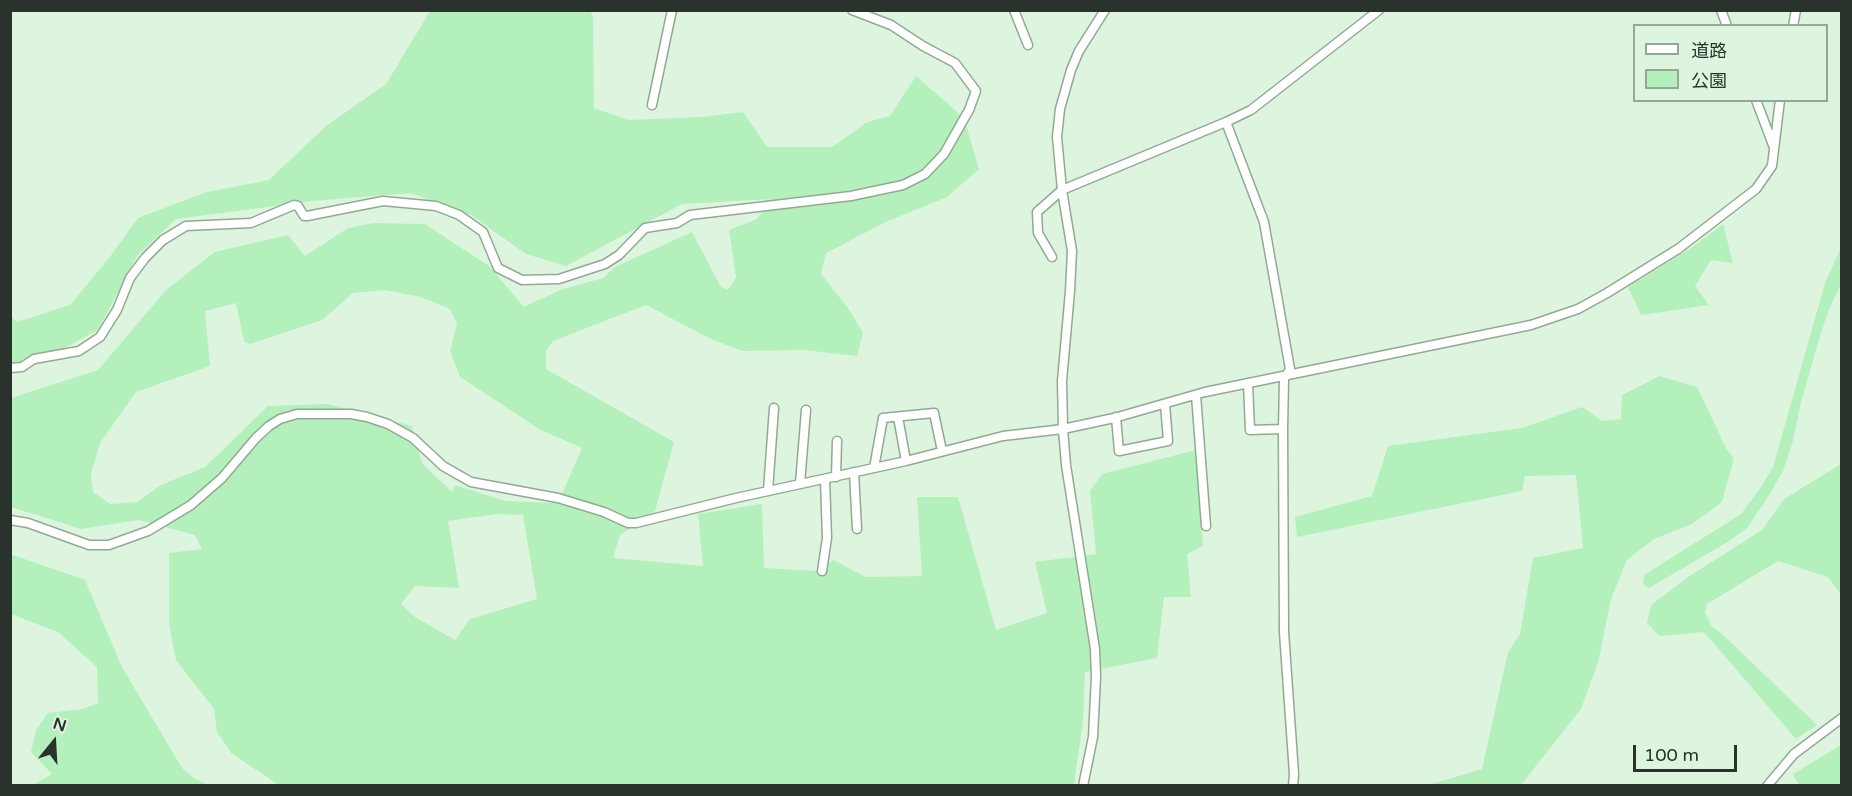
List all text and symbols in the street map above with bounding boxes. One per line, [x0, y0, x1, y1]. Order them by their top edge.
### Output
legend [1633, 24, 1828, 102]
text: 道路 [1691, 40, 1727, 62]
text: 公園 [1691, 70, 1727, 92]
north arrow [24, 712, 84, 772]
text: N [50, 713, 69, 736]
scale bar [1636, 733, 1740, 771]
text: 100 m [1644, 744, 1699, 766]

